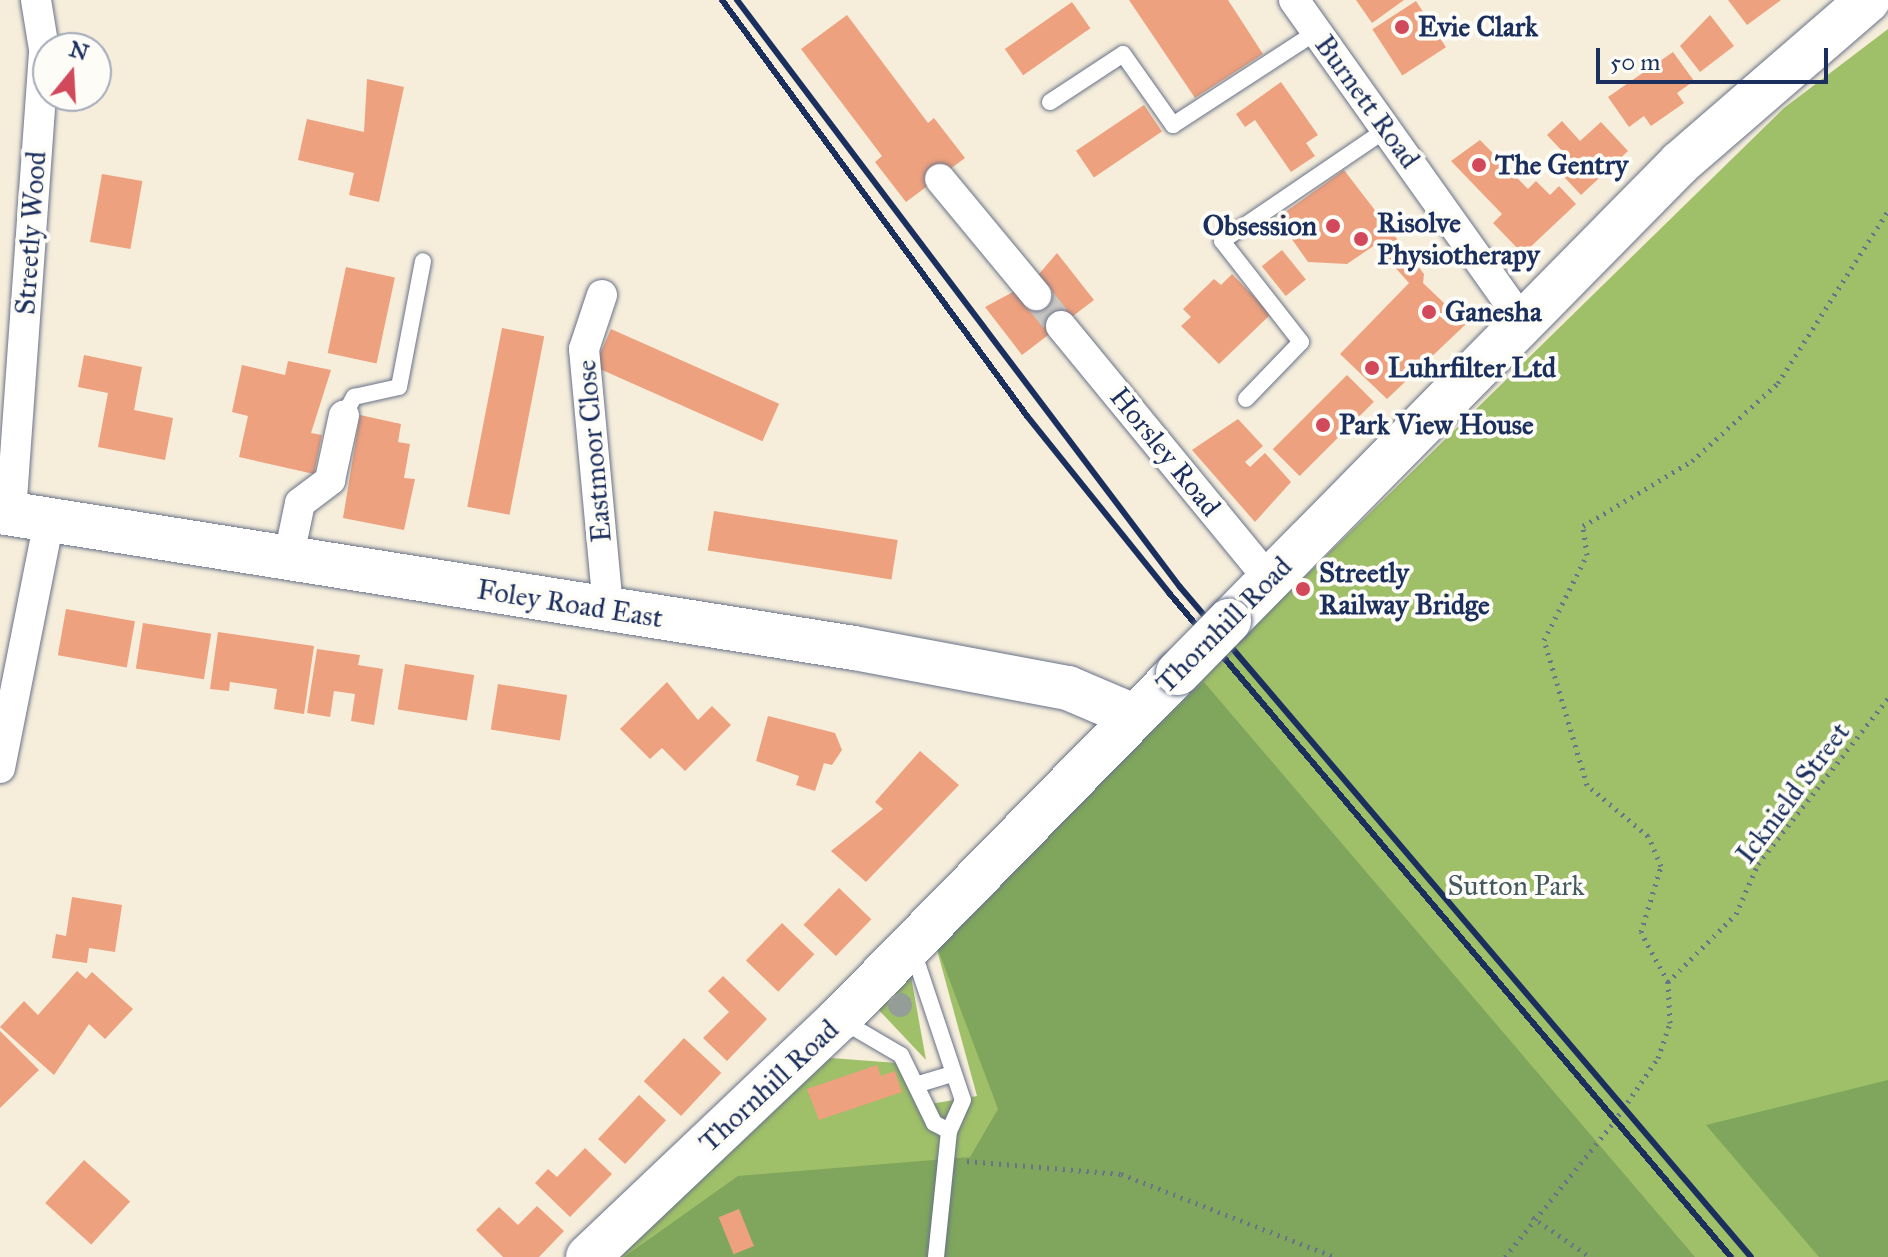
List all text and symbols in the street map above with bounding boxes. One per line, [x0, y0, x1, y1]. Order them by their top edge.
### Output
place label: Evie Clark [1418, 10, 1538, 44]
marker: Evie Clark [1393, 18, 1411, 36]
street label: Burnett Road [1307, 29, 1427, 175]
north arrow [32, 32, 112, 112]
scale bar [1600, 32, 1832, 82]
text: N [66, 35, 92, 66]
text: 50 m [1610, 47, 1660, 77]
place label: The Gentry [1495, 148, 1628, 182]
street label: Streetly Wood [9, 150, 53, 316]
marker: The Gentry [1470, 156, 1488, 174]
place label: Risolve Physiotherapy [1377, 206, 1540, 272]
place label: Obsession [1203, 209, 1317, 243]
marker: Obsession [1324, 217, 1342, 235]
marker: Risolve Physiotherapy [1352, 230, 1370, 248]
place label: Ganesha [1445, 295, 1542, 329]
marker: Ganesha [1420, 303, 1438, 321]
place label: Luhrfilter Ltd [1388, 351, 1556, 385]
street label: Eastmoor Close [569, 358, 619, 544]
marker: Luhrfilter Ltd [1363, 359, 1381, 377]
street label: Horsley Road [1103, 381, 1227, 523]
place label: Park View House [1339, 408, 1534, 442]
marker: Park View House [1314, 416, 1332, 434]
street label: Thornhill Road [1149, 550, 1299, 700]
place label: Streetly Railway Bridge [1319, 556, 1490, 622]
street label: Foley Road East [475, 573, 665, 635]
marker: Streetly Railway Bridge [1294, 580, 1312, 598]
street label: Icknield Street [1729, 716, 1857, 870]
park label: Sutton Park [1448, 869, 1584, 903]
street label: Thornhill Road [692, 1013, 846, 1159]

